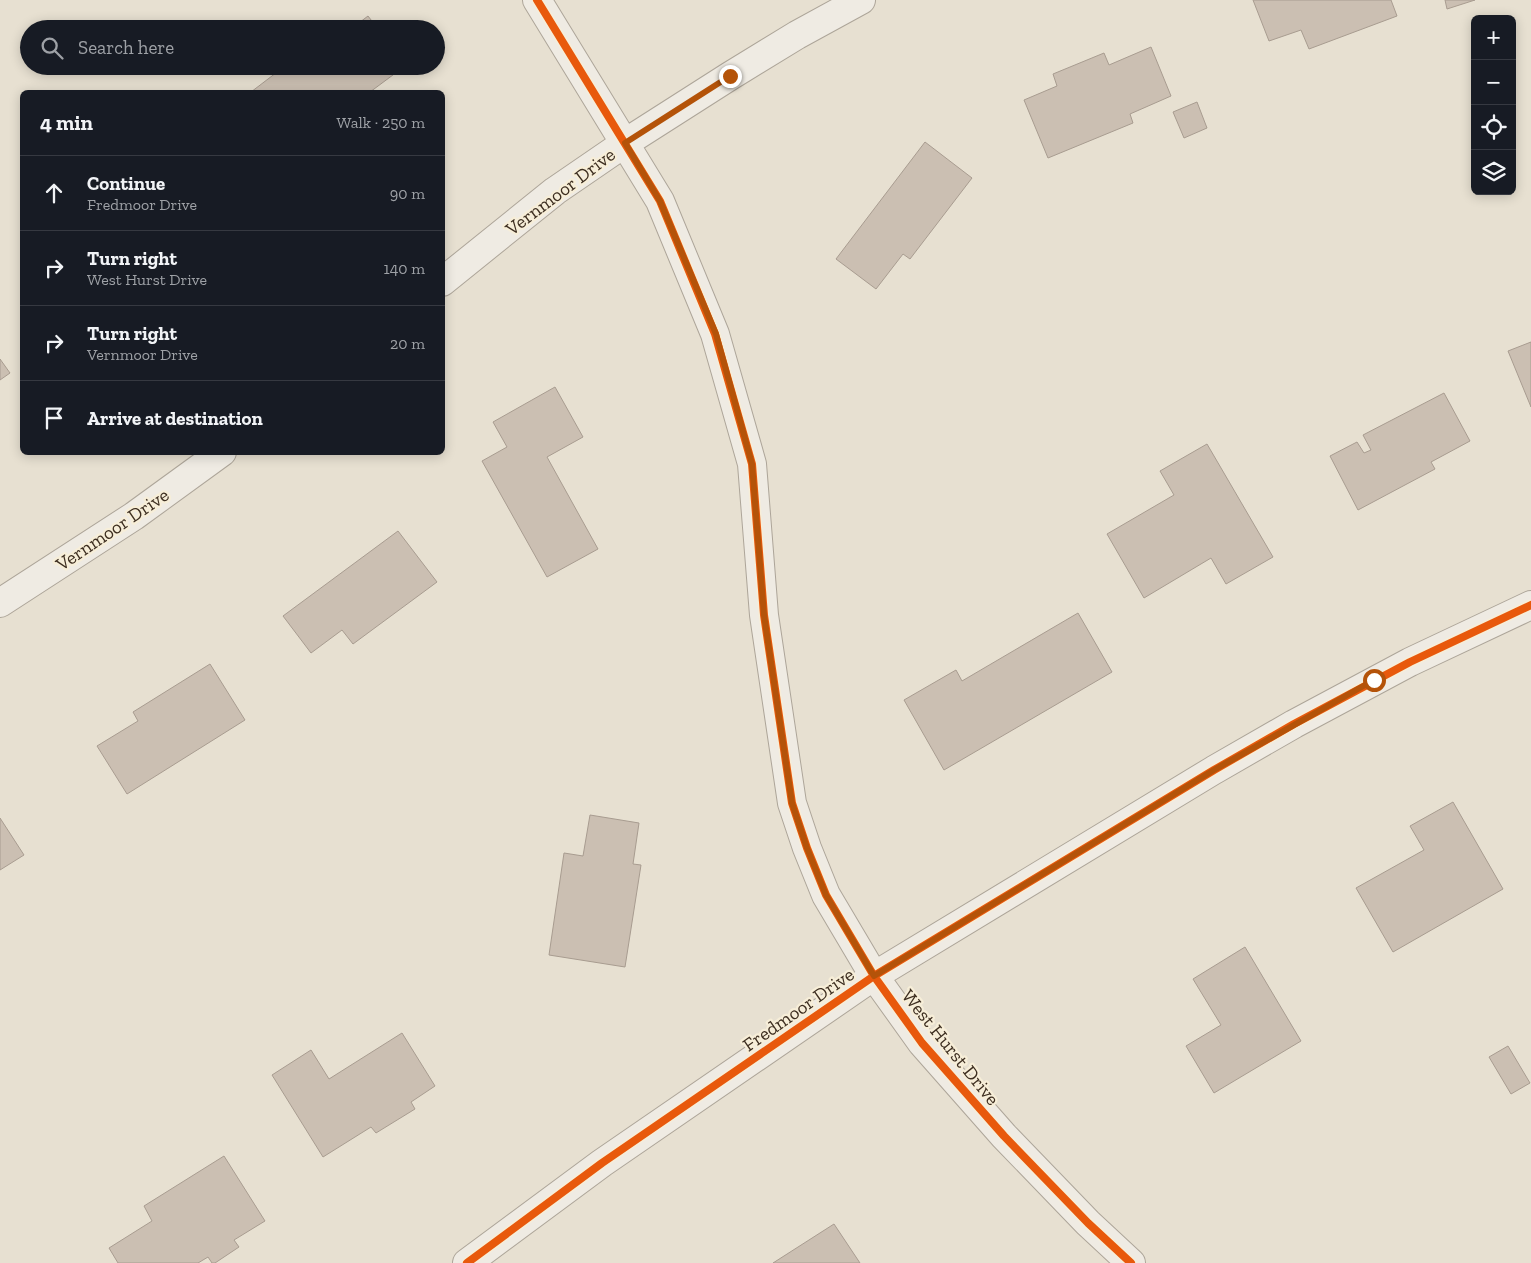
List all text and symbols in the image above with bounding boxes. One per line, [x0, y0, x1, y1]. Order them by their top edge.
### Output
map controls [1471, 15, 1516, 195]
button: + [1471, 15, 1516, 60]
search box [20, 20, 445, 75]
icon: search [38, 34, 66, 62]
text: Search here [78, 36, 174, 59]
button: − [1471, 60, 1516, 105]
route end [719, 65, 742, 88]
button: locate [1471, 105, 1516, 150]
text: 4 min [40, 110, 93, 135]
text: Walk · 250 m [337, 113, 425, 132]
street label: Vernmoor Drive [500, 143, 620, 241]
button: layers [1471, 150, 1516, 195]
text: Continue [87, 172, 165, 195]
icon: ahead [40, 179, 68, 207]
text: 90 m [390, 184, 425, 203]
text: Fredmoor Drive [87, 195, 197, 214]
text: Turn right [87, 247, 177, 270]
icon: right [40, 254, 68, 282]
text: 140 m [384, 259, 425, 278]
text: West Hurst Drive [87, 270, 207, 289]
text: Turn right [87, 322, 177, 345]
icon: right [40, 329, 68, 357]
text: 20 m [390, 334, 425, 353]
text: Vernmoor Drive [87, 345, 198, 364]
icon: arrive [40, 404, 68, 432]
text: Arrive at destination [87, 407, 263, 430]
street label: Vernmoor Drive [51, 483, 173, 576]
route start [1363, 669, 1386, 692]
street label: Fredmoor Drive [738, 963, 858, 1056]
street label: West Hurst Drive [897, 985, 1004, 1110]

